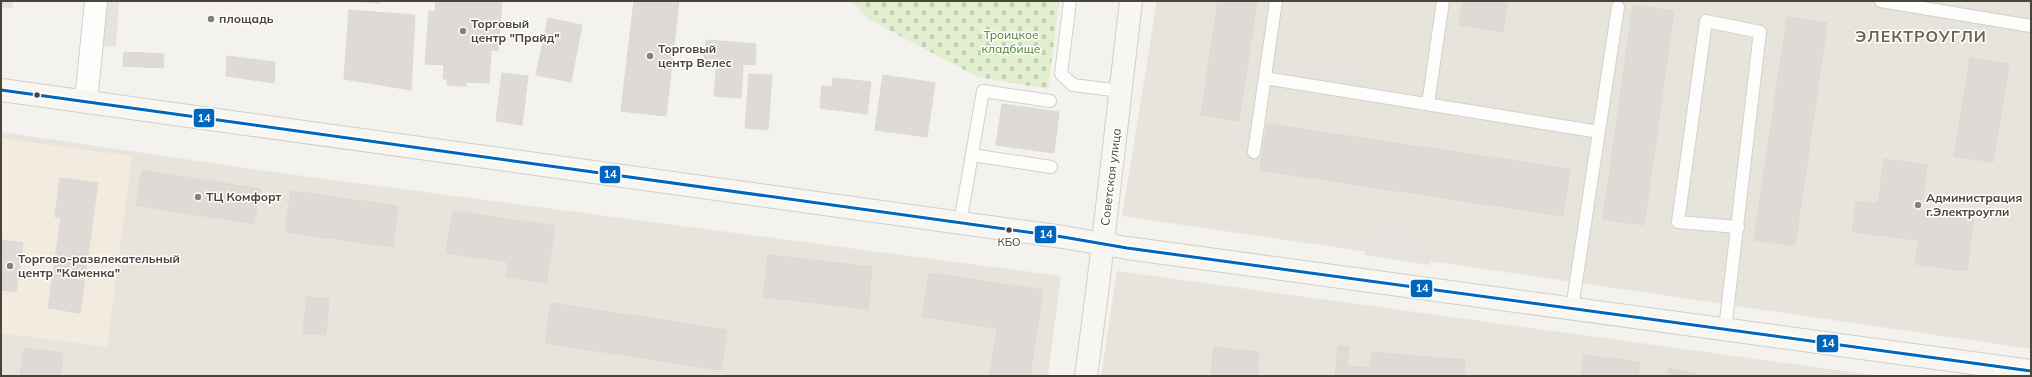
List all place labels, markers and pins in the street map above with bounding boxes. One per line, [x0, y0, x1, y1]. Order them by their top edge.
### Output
place label: площадь [219, 11, 274, 26]
marker: площадь [206, 14, 216, 24]
place label: Торговый центр "Прайд" [471, 16, 560, 45]
marker: Торговый центр "Прайд" [458, 26, 468, 36]
place label: Торговый центр Велес [658, 41, 732, 70]
marker: Торговый центр Велес [645, 51, 655, 61]
unlabelled marker [32, 90, 42, 100]
place label: ТЦ Комфорт [206, 189, 282, 204]
place label: Администрация г.Электроугли [1926, 190, 2022, 219]
marker: ТЦ Комфорт [193, 192, 203, 202]
marker: Администрация г.Электроугли [1913, 200, 1923, 210]
marker: КБО [1004, 225, 1014, 235]
place label: КБО [997, 235, 1021, 249]
place label: Торгово-развлекательный центр "Каменка" [18, 251, 180, 280]
marker: Торгово-развлекательный центр "Каменка" [5, 261, 15, 271]

